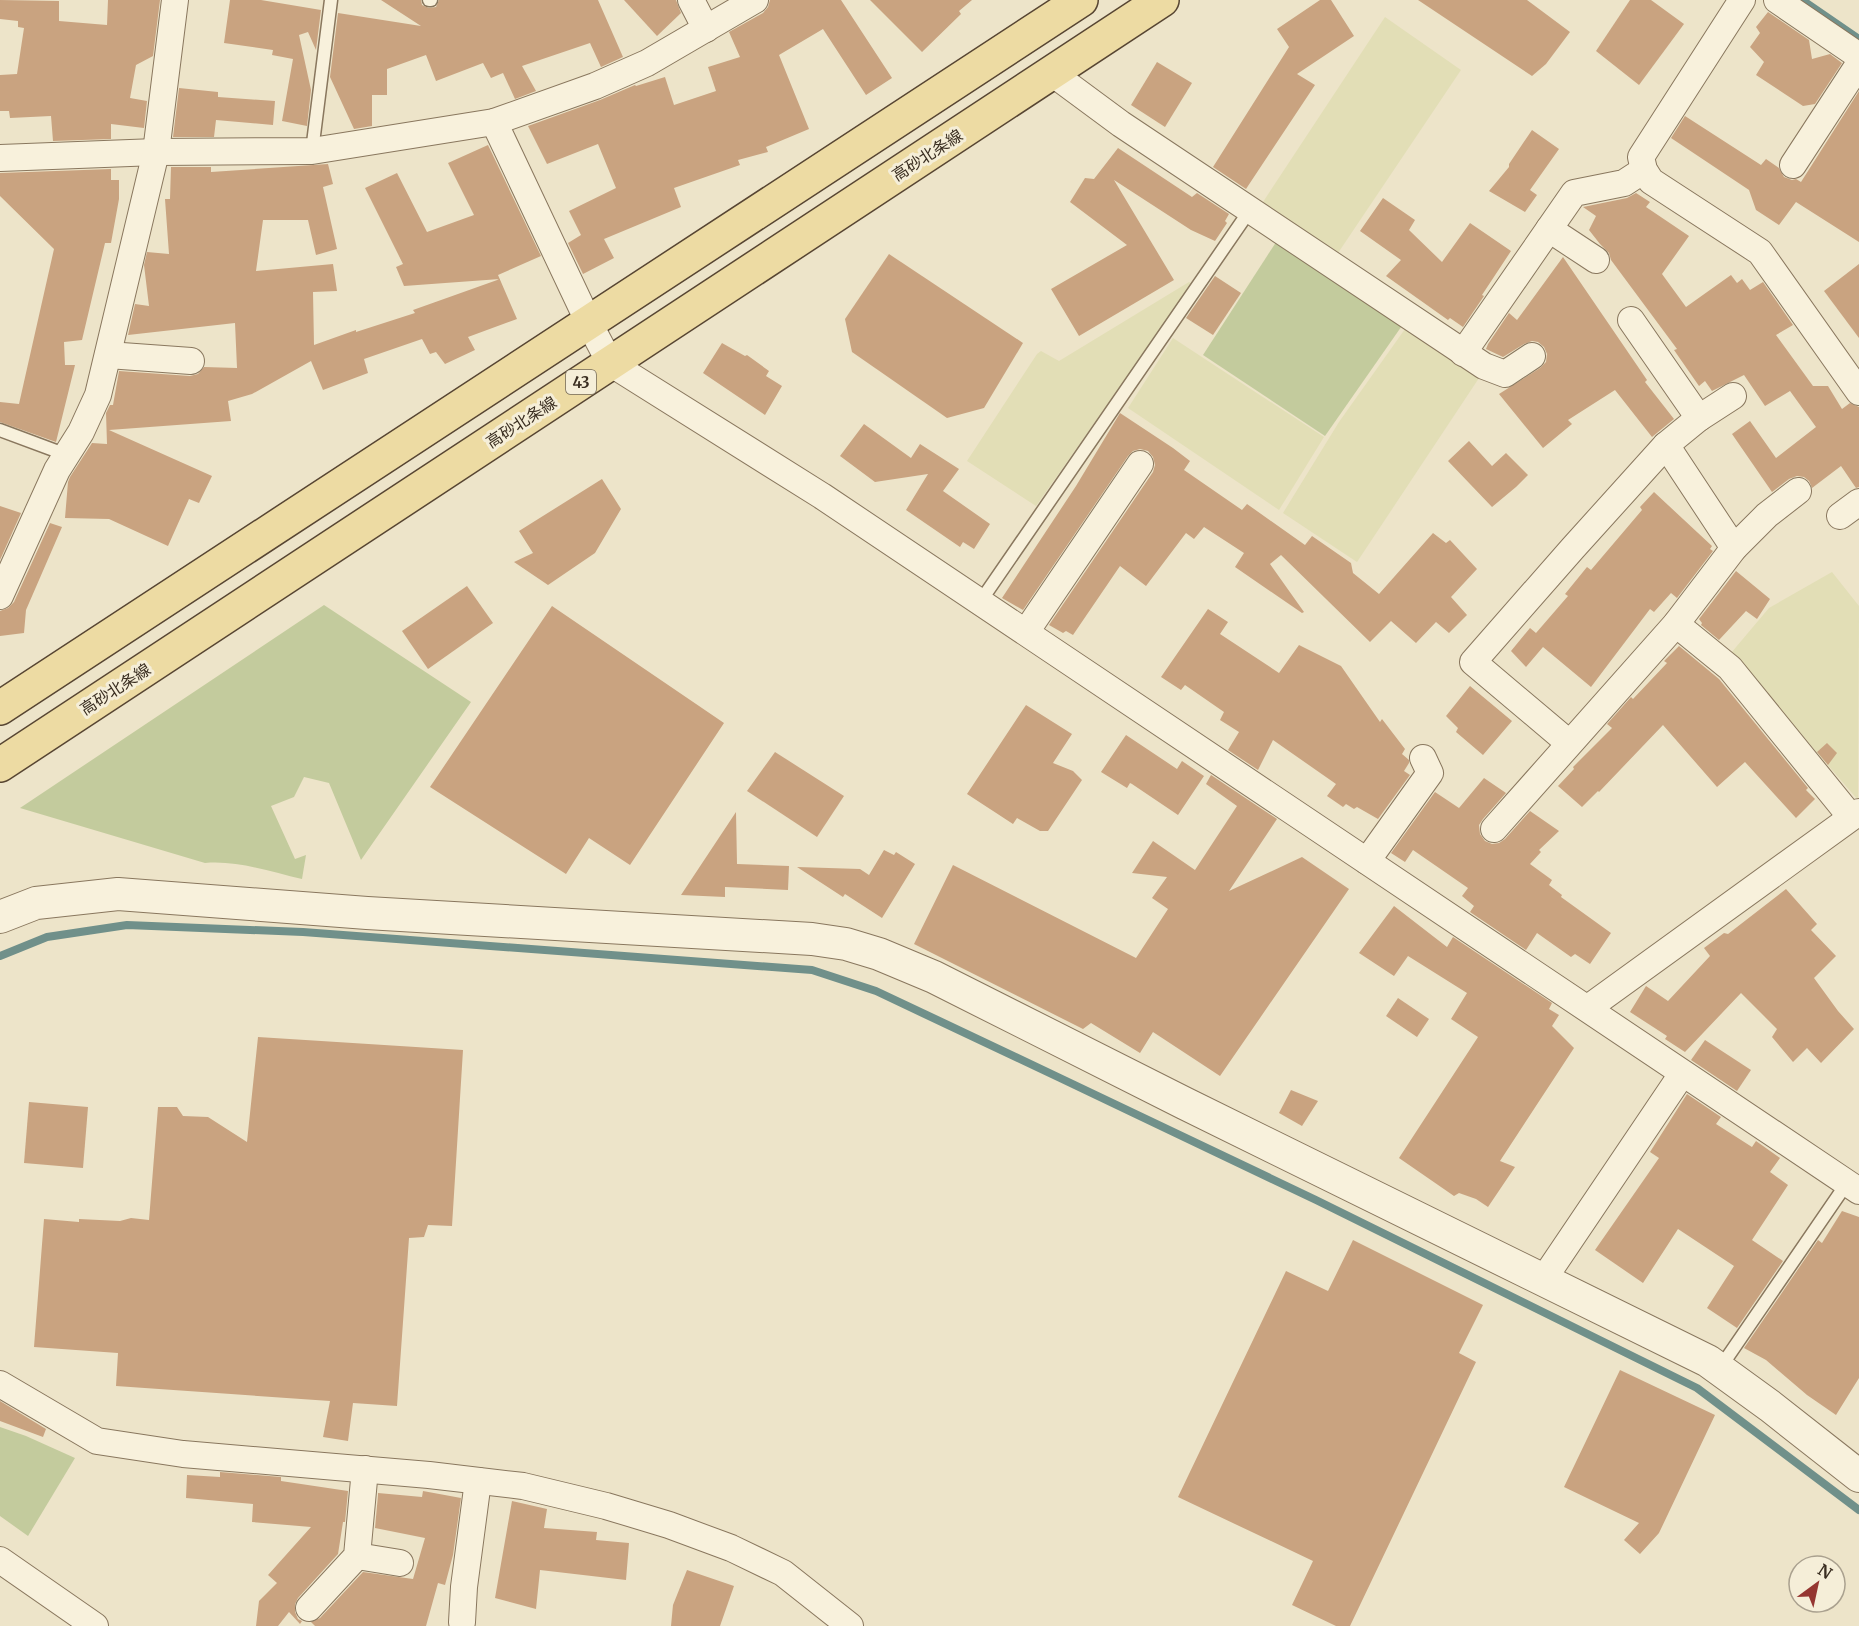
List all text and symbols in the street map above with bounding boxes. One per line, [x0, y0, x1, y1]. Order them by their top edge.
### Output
street label: 高砂北条線 [888, 125, 966, 185]
road number: 43 [566, 370, 596, 394]
street label: 高砂北条線 [482, 392, 560, 452]
street label: 高砂北条線 [76, 659, 154, 719]
north arrow [1787, 1554, 1847, 1614]
text: N [1814, 1560, 1836, 1583]

